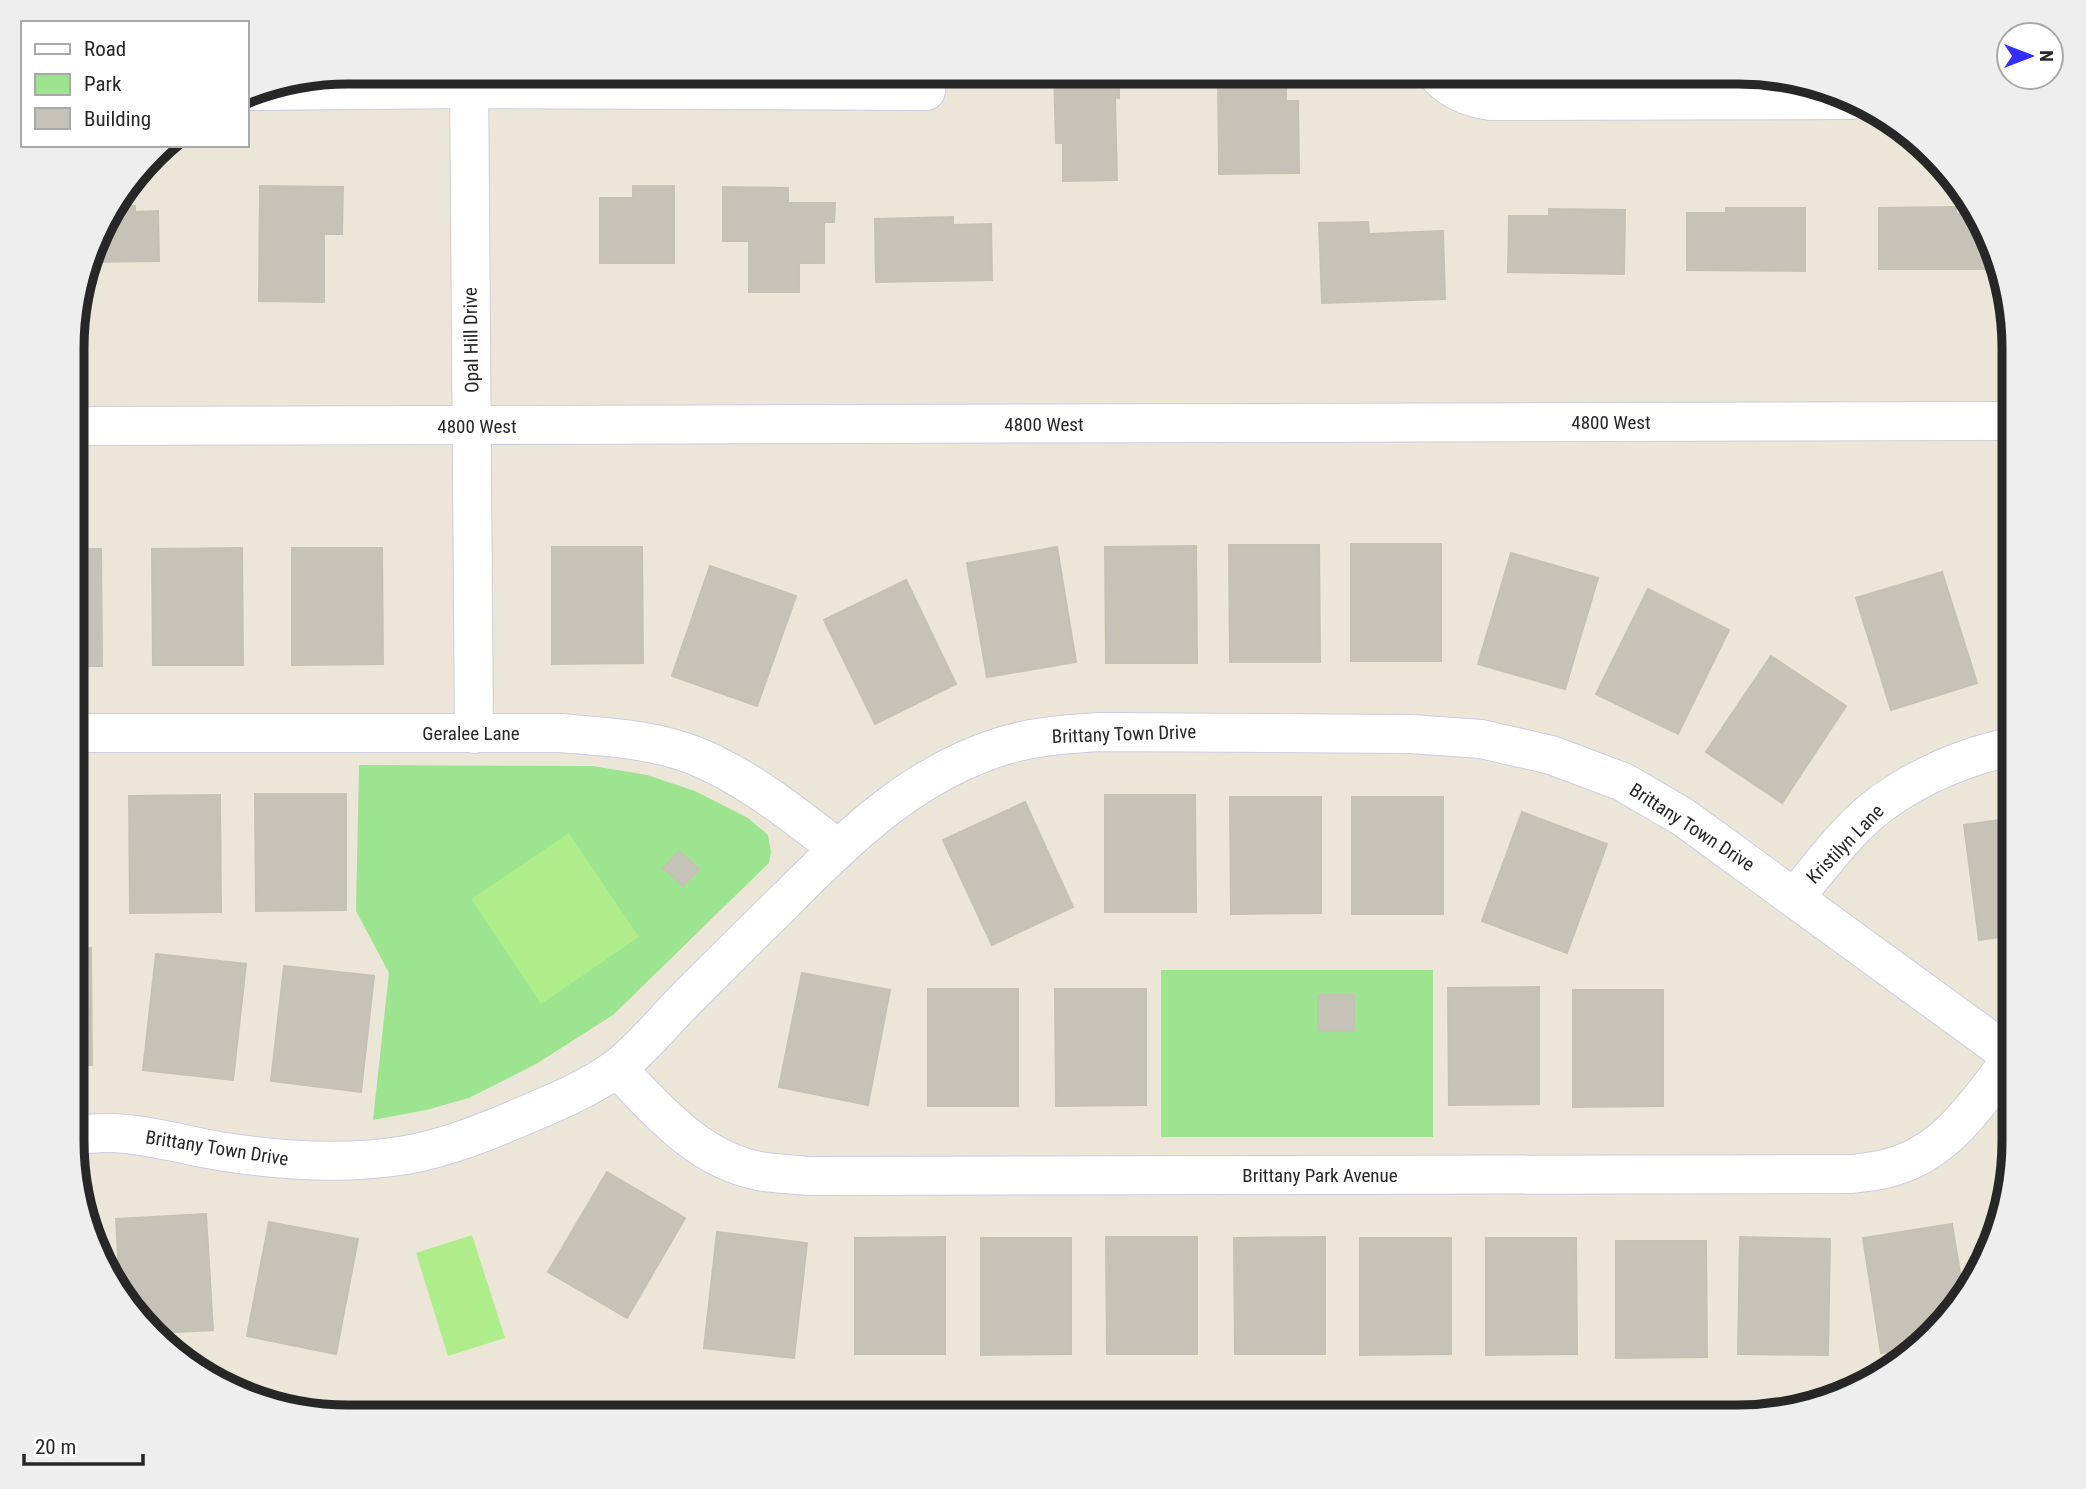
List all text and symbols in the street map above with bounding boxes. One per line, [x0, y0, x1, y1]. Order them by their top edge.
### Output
legend [21, 21, 248, 147]
north arrow [1995, 21, 2065, 91]
text: Road [84, 37, 126, 61]
text: N [2035, 50, 2058, 62]
text: Park [84, 72, 122, 96]
text: Building [84, 107, 151, 131]
street label: Opal Hill Drive [459, 287, 483, 393]
street label: 4800 West [1571, 411, 1651, 434]
street label: 4800 West [1004, 413, 1084, 436]
street label: 4800 West [437, 415, 517, 438]
street label: Brittany Town Drive [1051, 720, 1197, 748]
street label: Geralee Lane [422, 722, 520, 745]
street label: Brittany Town Drive [1625, 778, 1759, 876]
street label: Kristilyn Lane [1802, 800, 1889, 888]
street label: Brittany Town Drive [144, 1125, 290, 1171]
street label: Brittany Park Avenue [1242, 1164, 1398, 1187]
scale bar [24, 1422, 144, 1466]
text: 20 m [35, 1435, 76, 1459]

